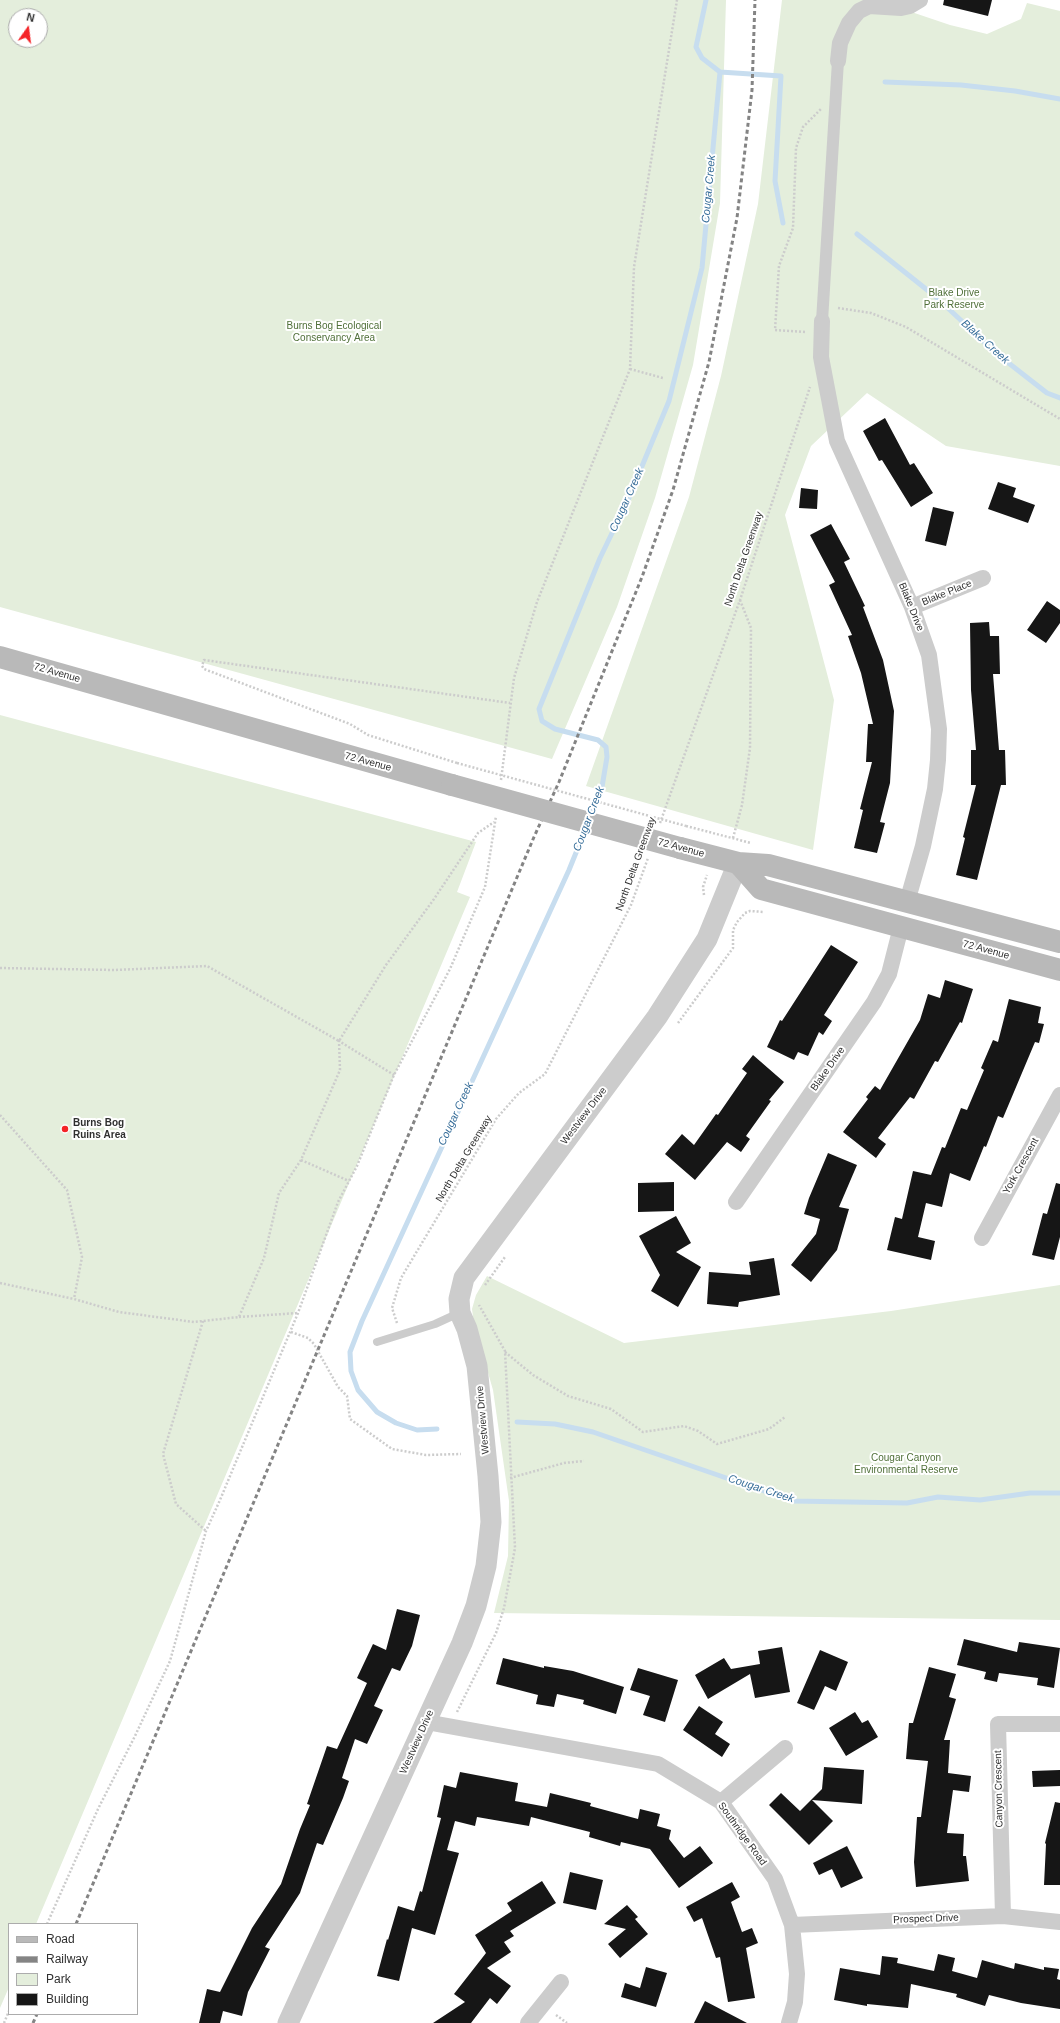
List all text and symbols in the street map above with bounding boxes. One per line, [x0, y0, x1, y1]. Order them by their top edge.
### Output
north arrow [8, 8, 48, 48]
text: N [25, 11, 36, 24]
water label: Cougar Creek [699, 154, 719, 224]
park label: Blake Drive Park Reserve [924, 287, 984, 310]
water label: Blake Creek [958, 317, 1012, 367]
park label: Burns Bog Ecological Conservancy Area [286, 320, 382, 344]
water label: Cougar Creek [607, 466, 647, 534]
street label: North Delta Greenway [722, 510, 766, 608]
street label: Blake Place [920, 578, 974, 608]
street label: Blake Drive [896, 581, 926, 633]
street label: 72 Avenue [32, 661, 82, 685]
street label: 72 Avenue [343, 750, 393, 774]
water label: Cougar Creek [571, 785, 607, 853]
street label: North Delta Greenway [613, 815, 659, 913]
street label: 72 Avenue [656, 836, 706, 860]
street label: 72 Avenue [961, 938, 1011, 962]
street label: Blake Drive [808, 1045, 848, 1093]
water label: Cougar Creek [436, 1080, 476, 1148]
street label: Westview Drive [559, 1085, 609, 1147]
street label: North Delta Greenway [433, 1114, 495, 1204]
place label: Burns Bog Ruins Area [73, 1117, 126, 1140]
marker: Burns Bog Ruins Area [60, 1124, 70, 1134]
street label: York Crescent [1001, 1136, 1041, 1196]
street label: Westview Drive [474, 1385, 492, 1455]
park label: Cougar Canyon Environmental Reserve [854, 1452, 958, 1476]
water label: Cougar Creek [726, 1472, 796, 1506]
street label: Westview Drive [398, 1708, 436, 1776]
street label: Canyon Crescent [992, 1750, 1006, 1828]
street label: Southridge Road [715, 1800, 769, 1868]
street label: Prospect Drive [893, 1912, 959, 1926]
legend [8, 1923, 138, 2015]
text: Road [46, 1932, 75, 1946]
text: Railway [46, 1952, 88, 1966]
text: Park [46, 1972, 71, 1986]
text: Building [46, 1992, 89, 2006]

